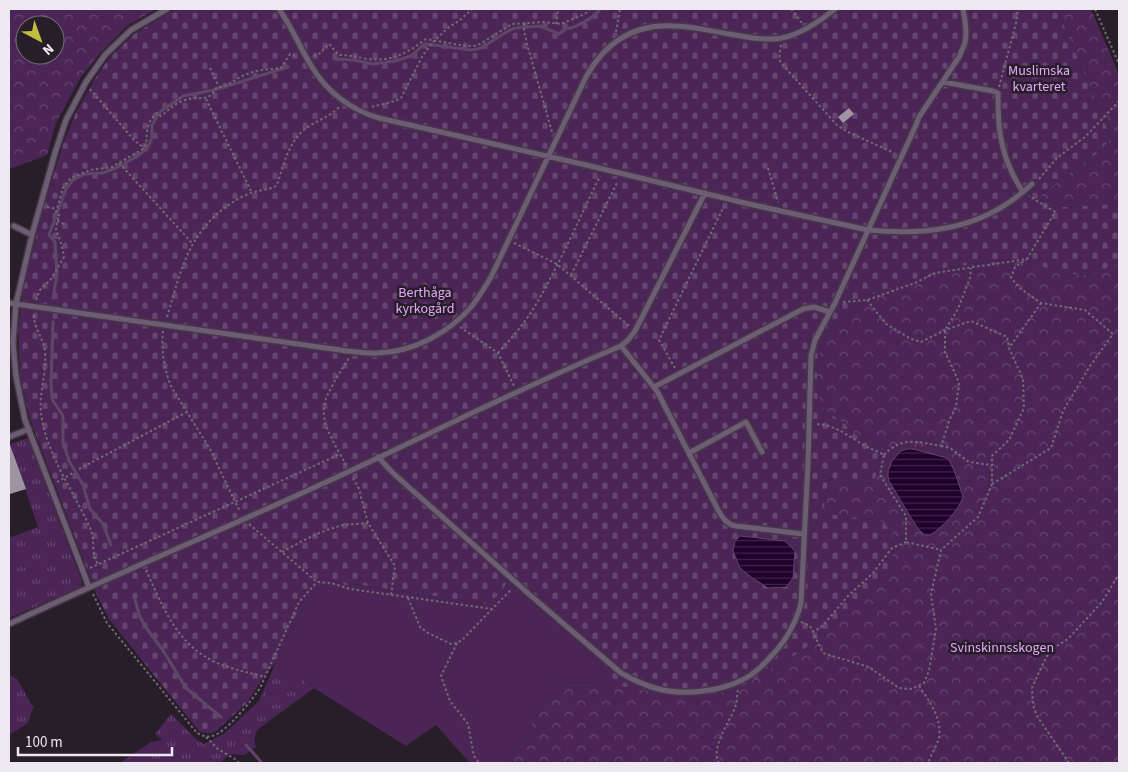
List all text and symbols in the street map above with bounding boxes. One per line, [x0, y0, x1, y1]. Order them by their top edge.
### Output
north arrow [15, 15, 65, 65]
text: N [38, 38, 58, 60]
park label: Muslimska kvarteret [1008, 61, 1070, 97]
park label: Berthåga kyrkogård [396, 283, 454, 319]
park label: Svinskinnsskogen [950, 638, 1054, 658]
scale bar [18, 724, 171, 756]
text: 100 m [25, 732, 63, 753]

